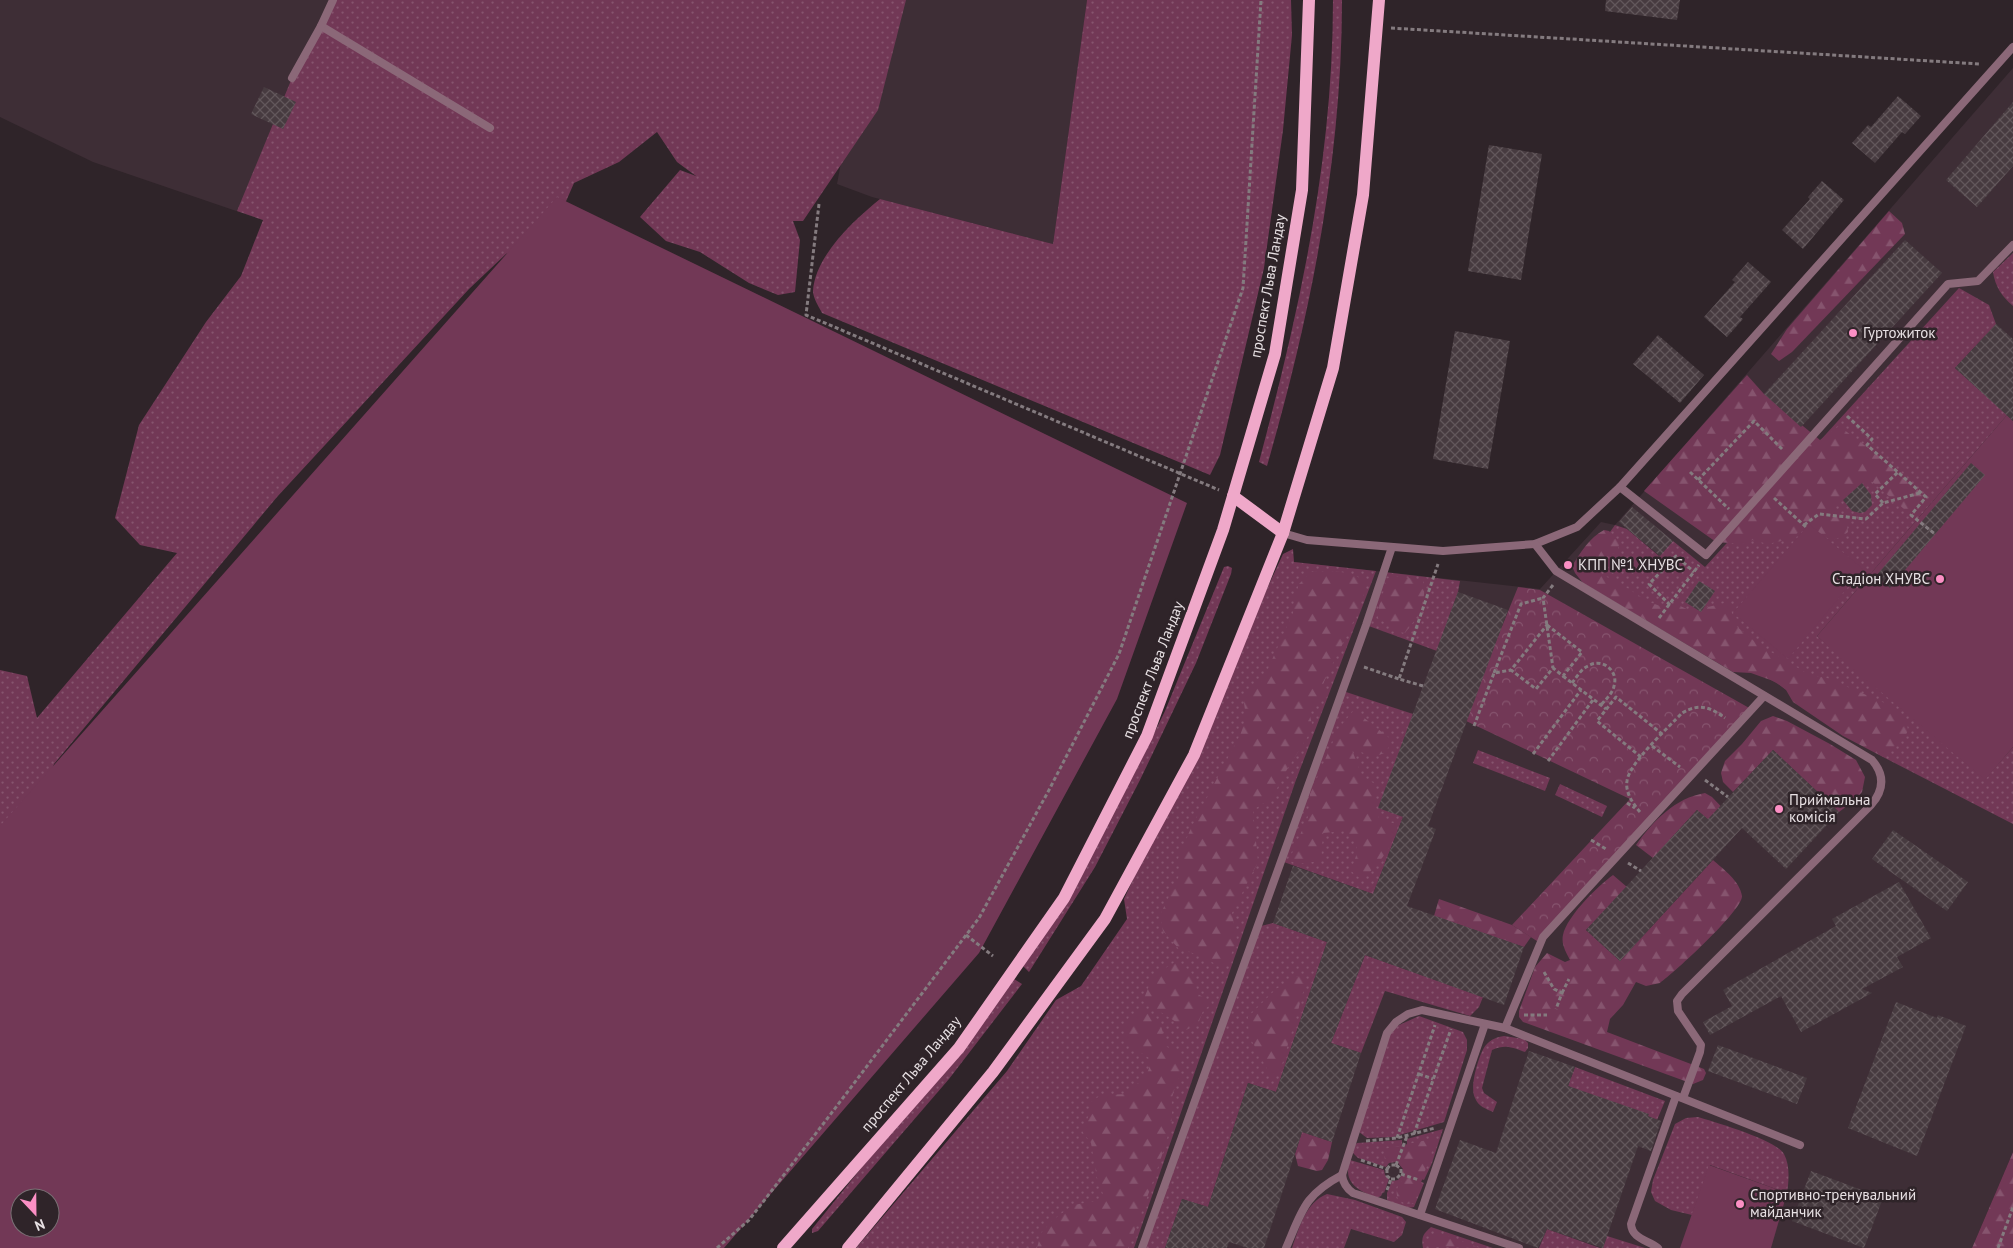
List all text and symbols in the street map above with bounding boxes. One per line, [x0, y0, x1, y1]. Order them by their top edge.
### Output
street label: проспект Льва Ландау [1246, 213, 1290, 359]
place label: Гуртожиток [1863, 323, 1936, 342]
marker: Гуртожиток [1847, 327, 1859, 339]
place label: КПП №1 ХНУВС [1578, 555, 1683, 574]
marker: КПП №1 ХНУВС [1562, 559, 1574, 571]
place label: Стадіон ХНУВС [1832, 569, 1930, 588]
marker: Стадіон ХНУВС [1934, 573, 1946, 585]
street label: проспект Льва Ландау [1118, 598, 1188, 741]
place label: Приймальна комісія [1789, 790, 1871, 826]
marker: Приймальна комісія [1773, 803, 1785, 815]
street label: проспект Льва Ландау [857, 1012, 965, 1136]
place label: Спортивно-тренувальний майданчик [1750, 1185, 1916, 1221]
north arrow [10, 1188, 60, 1238]
marker: Спортивно-тренувальний майданчик [1734, 1198, 1746, 1210]
text: N [32, 1215, 48, 1235]

